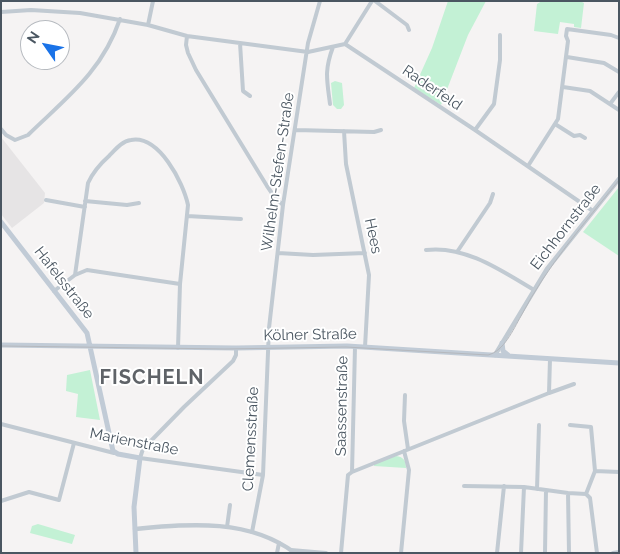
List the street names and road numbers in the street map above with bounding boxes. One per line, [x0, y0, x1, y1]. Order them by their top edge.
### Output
street label: Raderfeld [399, 61, 465, 115]
street label: Wilhelm-Stefen-Straße [258, 91, 298, 253]
street label: Eichhornstraße [527, 181, 605, 273]
street label: Hees [360, 217, 386, 255]
street label: Hafelsstraße [30, 243, 98, 323]
street label: Kölner Straße [263, 325, 357, 345]
street label: Saassenstraße [332, 356, 352, 456]
street label: Clemensstraße [239, 386, 263, 492]
street label: Marienstraße [88, 425, 180, 459]

